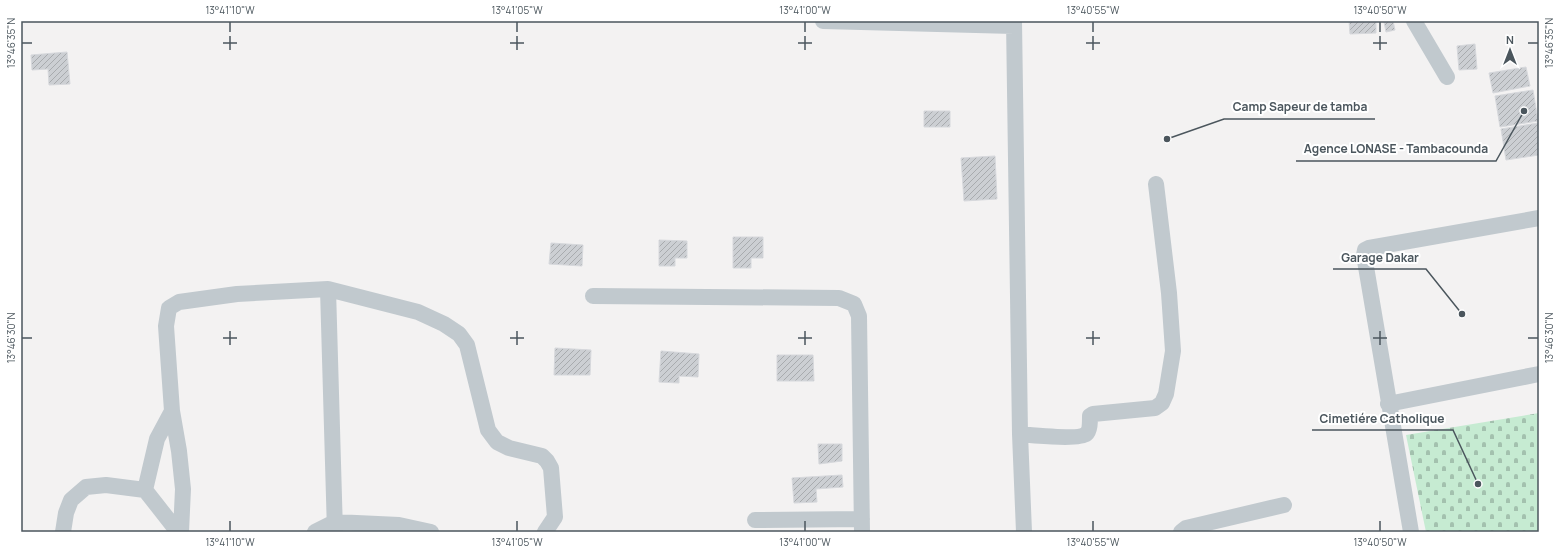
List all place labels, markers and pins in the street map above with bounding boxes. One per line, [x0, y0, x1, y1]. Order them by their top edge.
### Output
callout: Camp Sapeur de tamba [1224, 95, 1375, 119]
callout: Agence LONASE - Tambacounda [1296, 137, 1496, 161]
callout: Garage Dakar [1333, 245, 1426, 269]
callout: Cimetiére Catholique [1312, 406, 1453, 430]

